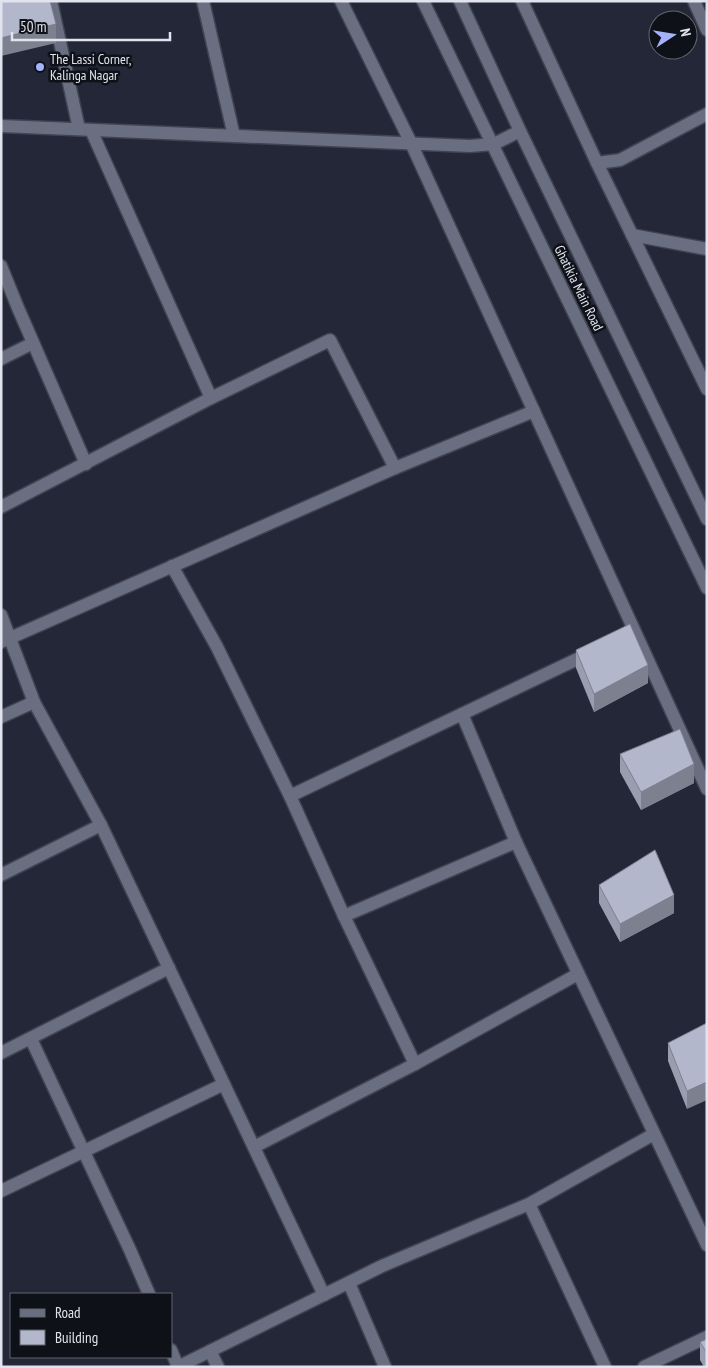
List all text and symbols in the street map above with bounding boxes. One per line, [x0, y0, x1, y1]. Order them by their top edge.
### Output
scale bar [12, 10, 170, 42]
north arrow [648, 10, 698, 60]
text: 50 m [20, 17, 46, 36]
text: N [676, 27, 695, 38]
place label: The Lassi Corner, Kalinga Nagar [50, 50, 132, 84]
marker: The Lassi Corner, Kalinga Nagar [34, 61, 46, 73]
street label: Ghatikia Main Road [550, 242, 608, 334]
legend [10, 1293, 172, 1358]
text: Road [55, 1303, 81, 1322]
text: Building [55, 1328, 98, 1347]

